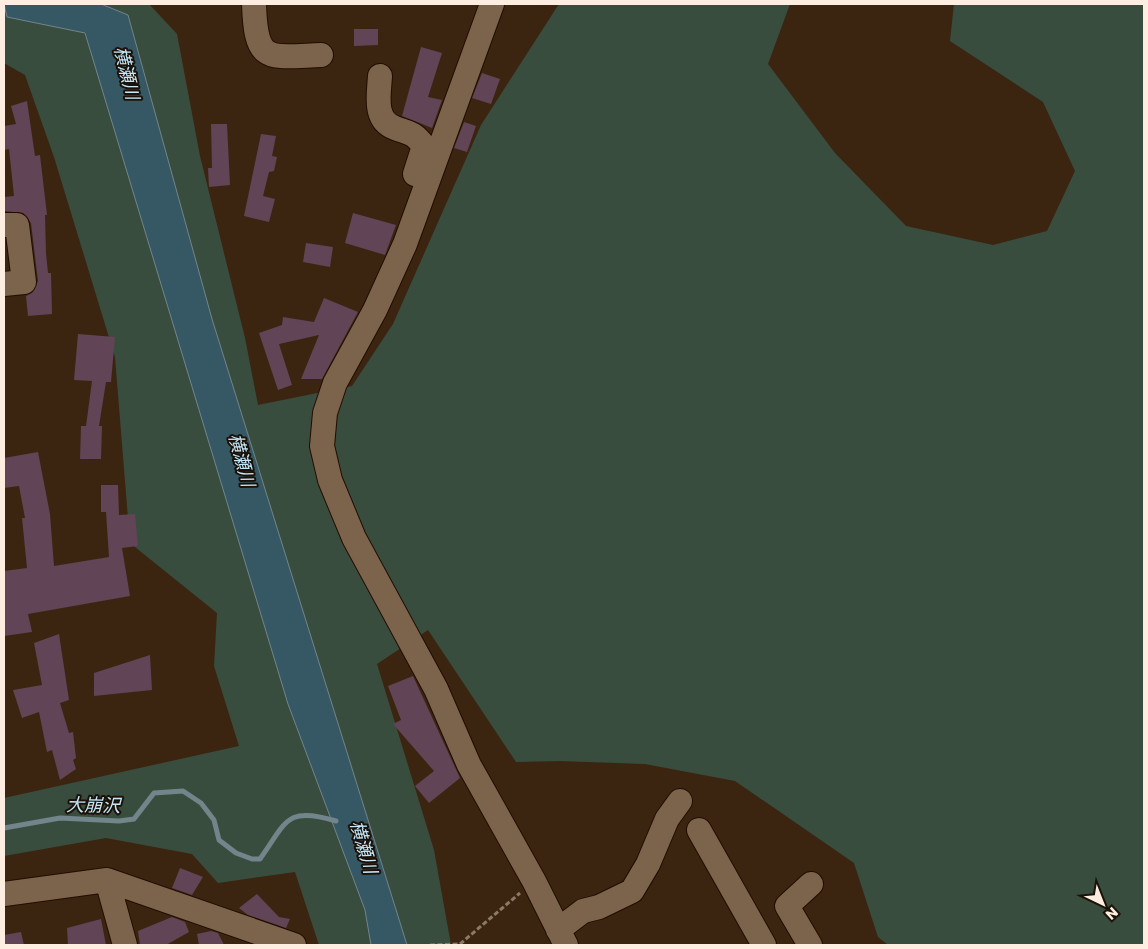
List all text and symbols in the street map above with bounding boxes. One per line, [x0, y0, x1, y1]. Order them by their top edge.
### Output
water label: 横瀬川 [108, 44, 146, 104]
water label: 横瀬川 [223, 431, 262, 491]
water label: 大崩沢 [66, 792, 122, 818]
water label: 横瀬川 [345, 818, 384, 878]
north arrow [1078, 879, 1128, 929]
text: N [1101, 903, 1123, 924]

